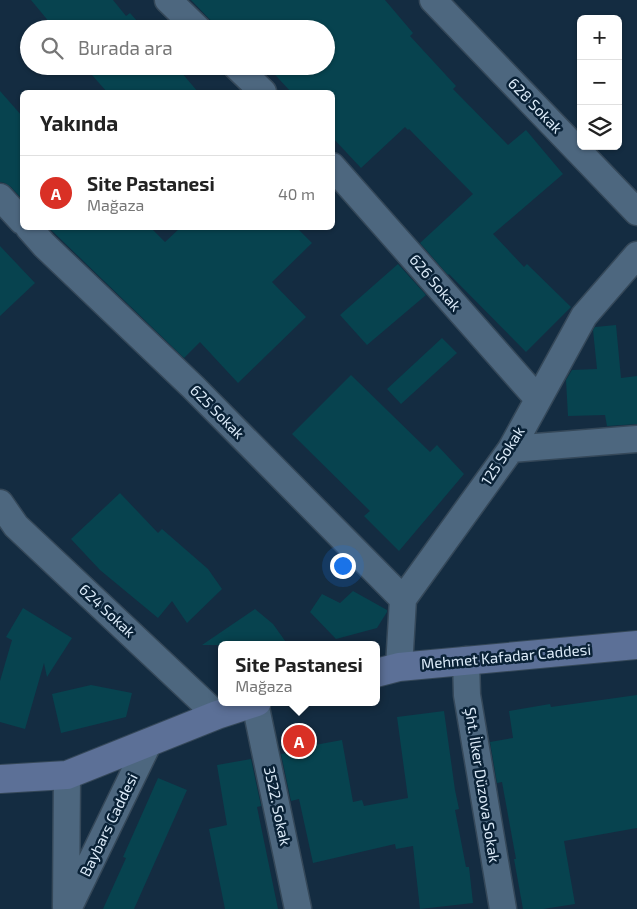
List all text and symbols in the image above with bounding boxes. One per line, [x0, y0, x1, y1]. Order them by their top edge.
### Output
map controls [577, 15, 622, 150]
button: + [577, 15, 622, 60]
search box [20, 20, 335, 75]
icon: search [38, 34, 66, 62]
text: Burada ara [78, 36, 173, 59]
button: − [577, 60, 622, 105]
street label: 628 Sokak [505, 74, 567, 137]
button: layers [577, 105, 622, 150]
text: Yakında [40, 110, 118, 135]
text: Site Pastanesi [87, 172, 215, 195]
text: A [51, 184, 61, 203]
text: 40 m [278, 184, 315, 203]
text: Mağaza [87, 195, 144, 214]
street label: 626 Sokak [406, 250, 466, 315]
street label: 625 Sokak [187, 381, 249, 442]
street label: 125 Sokak [477, 422, 528, 488]
your location [330, 553, 356, 579]
street label: 624 Sokak [76, 580, 140, 641]
street label: Mehmet Kafadar Caddesi [420, 640, 592, 672]
popup [218, 641, 380, 706]
text: Site Pastanesi [235, 653, 363, 676]
text: Mağaza [235, 676, 293, 695]
street label: Şht. İlker Düzova Sokak [461, 706, 504, 864]
pin: A [283, 722, 315, 760]
street label: 3522. Sokak [261, 765, 295, 847]
street label: Baybars Caddesi [75, 770, 141, 879]

